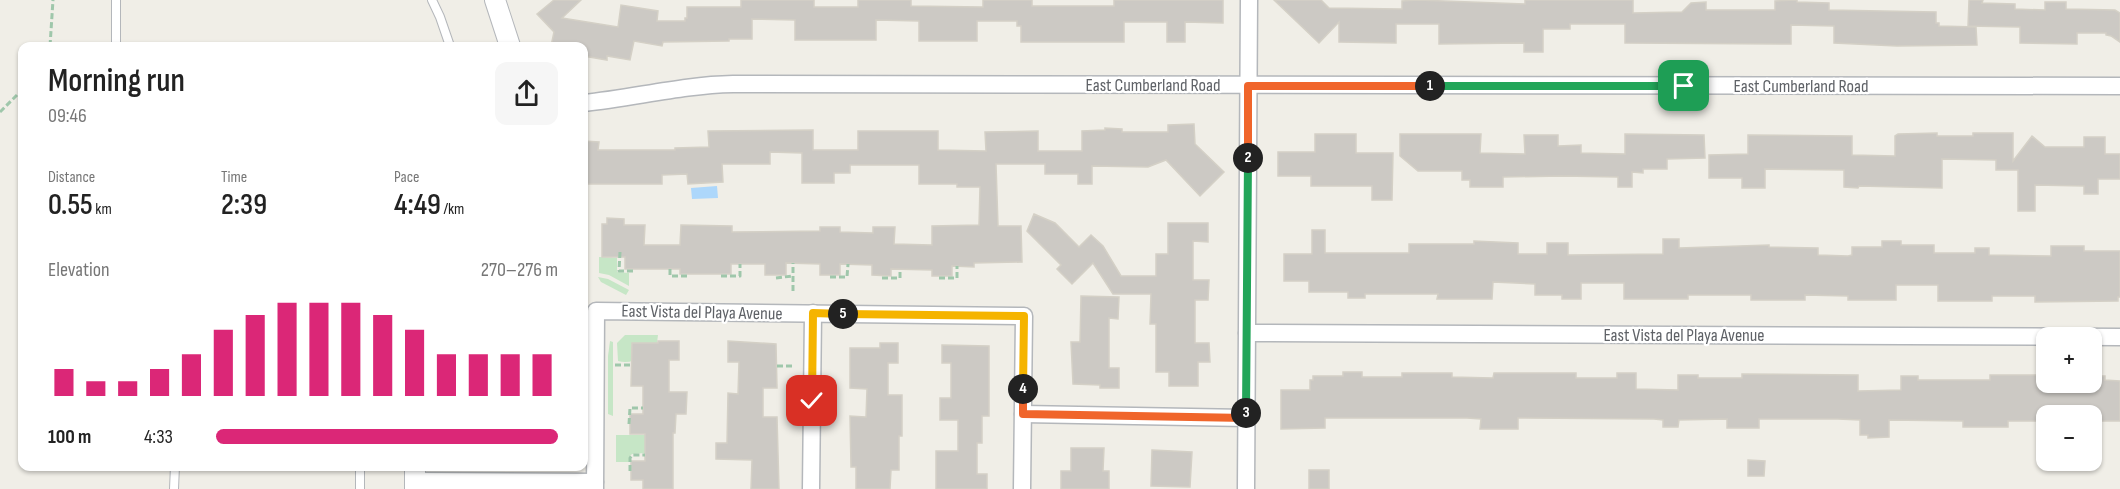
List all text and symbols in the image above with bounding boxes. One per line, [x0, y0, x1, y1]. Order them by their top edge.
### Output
pin [1658, 60, 1709, 111]
text: Morning run [48, 61, 185, 101]
button: share [495, 62, 558, 125]
icon: arrive [1667, 69, 1700, 102]
pin: 1 [1415, 71, 1445, 101]
street label: East Cumberland Road [1086, 75, 1220, 96]
text: 1 [1427, 76, 1433, 95]
street label: East Cumberland Road [1734, 76, 1868, 97]
text: 09:46 [48, 104, 87, 128]
pin: 2 [1233, 143, 1263, 173]
text: 2 [1244, 148, 1252, 167]
text: Distance [48, 168, 95, 187]
text: Time [221, 168, 247, 187]
text: Pace [394, 168, 419, 187]
text: 0.55 [48, 187, 93, 223]
text: 2:39 [221, 187, 267, 223]
text: 4:49 [394, 187, 441, 223]
text: km [93, 200, 112, 219]
text: /km [441, 200, 464, 219]
text: Elevation [48, 258, 110, 282]
text: 270–276 m [481, 258, 558, 282]
pin: 5 [828, 299, 858, 329]
street label: East Vista del Playa Avenue [621, 301, 783, 324]
text: 5 [839, 304, 847, 323]
street label: East Vista del Playa Avenue [1603, 325, 1765, 346]
map controls [2036, 327, 2102, 471]
button: + [2036, 327, 2102, 393]
pin: 4 [1008, 374, 1038, 404]
pin [786, 375, 837, 426]
text: 4 [1019, 379, 1027, 398]
icon: check [795, 384, 828, 417]
pin: 3 [1231, 398, 1261, 428]
text: 3 [1242, 403, 1250, 422]
button: − [2036, 405, 2102, 471]
text: 100 m [48, 425, 91, 449]
text: 4:33 [144, 425, 173, 449]

